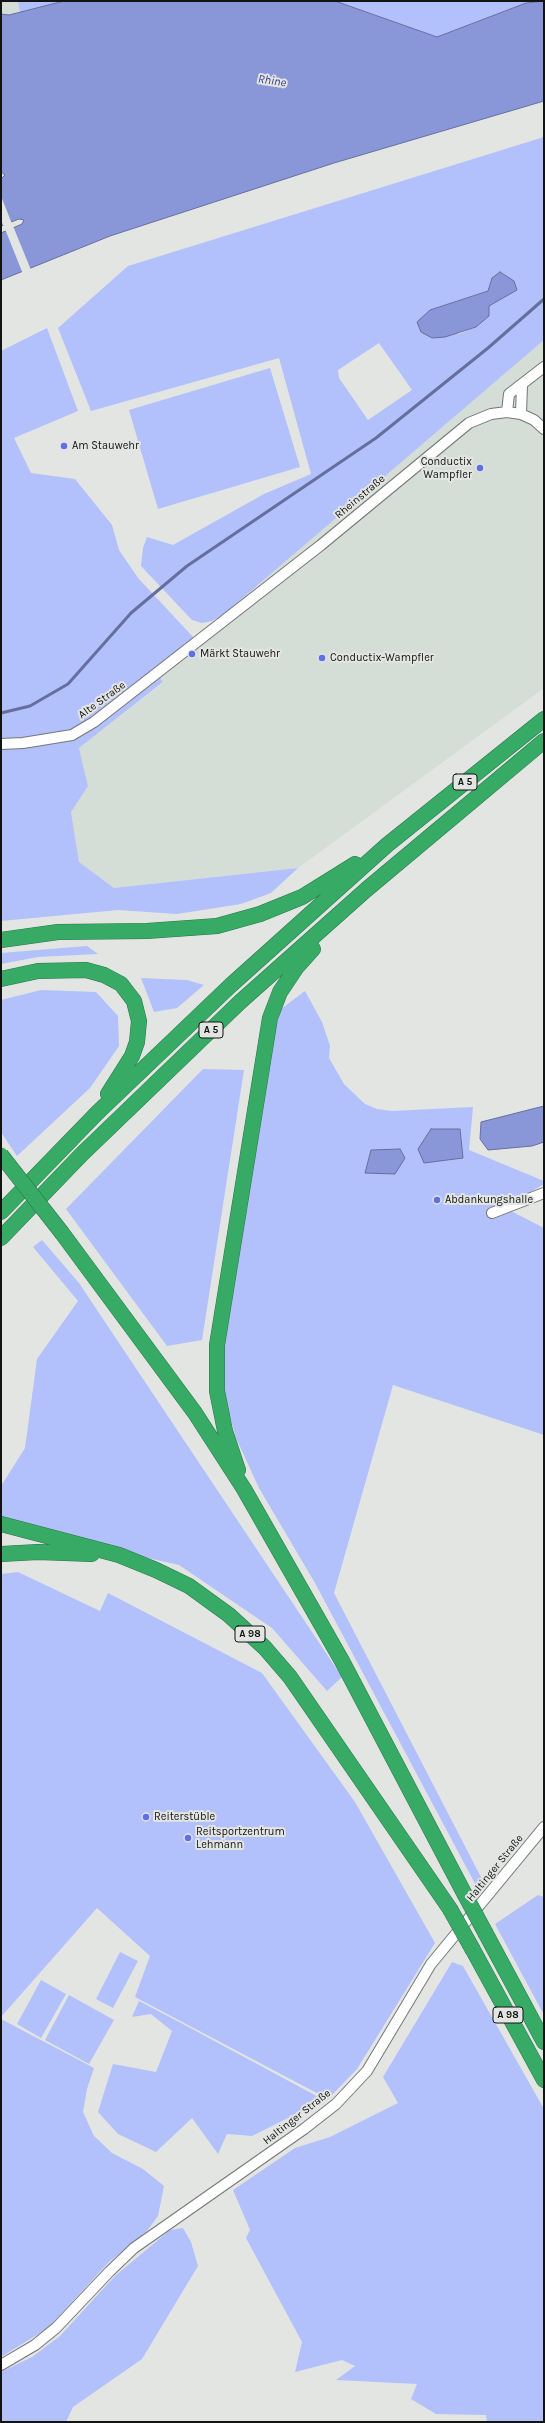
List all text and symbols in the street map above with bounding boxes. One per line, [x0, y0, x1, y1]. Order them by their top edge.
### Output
water label: Rhine [257, 72, 287, 90]
place label: Am Stauwehr [72, 439, 139, 453]
marker: Am Stauwehr [59, 441, 69, 451]
place label: Conductix Wampfler [421, 455, 472, 481]
marker: Conductix Wampfler [475, 463, 485, 473]
street label: Rheinstraße [332, 472, 388, 522]
place label: Märkt Stauwehr [200, 647, 280, 661]
marker: Märkt Stauwehr [187, 649, 197, 659]
place label: Conductix-Wampfler [330, 651, 434, 665]
marker: Conductix-Wampfler [317, 653, 327, 663]
street label: Alte Straße [76, 678, 128, 722]
road number: A 5 [453, 774, 477, 790]
road number: A 5 [199, 1022, 223, 1038]
place label: Abdankungshalle [445, 1193, 533, 1207]
marker: Abdankungshalle [432, 1195, 442, 1205]
road number: A 98 [235, 1626, 265, 1642]
place label: Reiterstüble [154, 1810, 215, 1824]
marker: Reiterstüble [141, 1812, 151, 1822]
place label: Reitsportzentrum Lehmann [196, 1825, 285, 1851]
street label: Haltinger Straße [464, 1832, 526, 1904]
marker: Reitsportzentrum Lehmann [183, 1833, 193, 1843]
road number: A 98 [493, 2007, 523, 2023]
street label: Haltinger Straße [261, 2086, 333, 2148]

